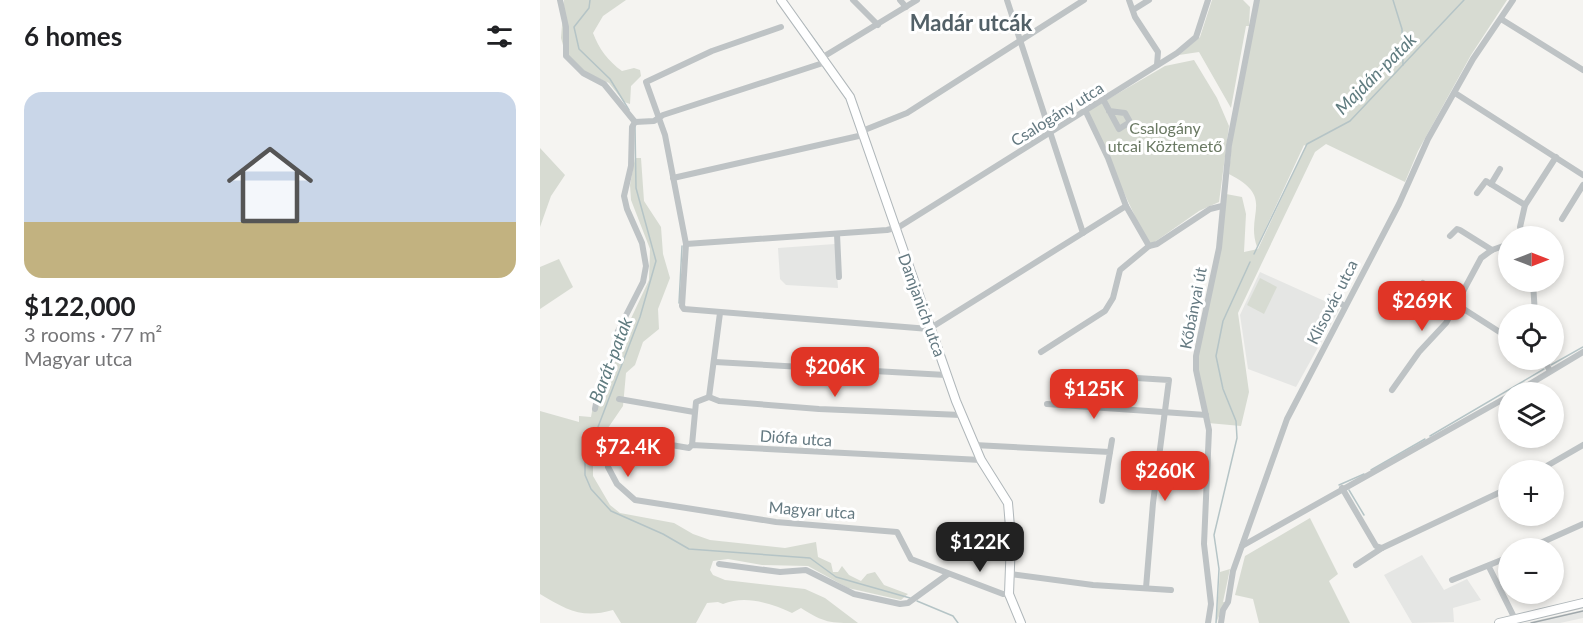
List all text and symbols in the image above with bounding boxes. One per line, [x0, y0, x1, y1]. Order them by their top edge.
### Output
district label: Madár utcák [910, 9, 1032, 36]
text: 6 homes [24, 20, 122, 52]
icon: filters [483, 20, 516, 53]
water label: Majdán-patak [1330, 28, 1421, 118]
street label: Csalogány utca [1007, 78, 1107, 150]
park label: Csalogány utcai Köztemető [1108, 118, 1222, 155]
icon: home [216, 131, 324, 239]
north arrow [1498, 226, 1564, 292]
map controls [1498, 226, 1564, 604]
street label: Damjanich utca [895, 251, 950, 359]
street label: Klisovác utca [1302, 256, 1361, 347]
street label: Kőbányai út [1175, 265, 1210, 351]
pin: $269K [1380, 281, 1464, 332]
text: $269K [1392, 288, 1452, 312]
text: $122,000 [24, 290, 136, 322]
button: locate [1498, 304, 1564, 370]
water label: Barát-patak [584, 313, 637, 406]
text: 3 rooms · 77 m² [24, 322, 162, 346]
text: Magyar utca [24, 346, 132, 370]
pin: $206K [793, 347, 877, 398]
text: $206K [805, 354, 865, 378]
pin: $125K [1052, 369, 1136, 420]
text: $125K [1064, 376, 1124, 400]
button: layers [1498, 382, 1564, 448]
street label: Diófa utca [759, 425, 833, 450]
pin: $72.4K [579, 427, 677, 478]
text: $72.4K [596, 434, 660, 458]
pin: $260K [1123, 451, 1207, 502]
text: $260K [1135, 458, 1195, 482]
button: + [1498, 460, 1564, 526]
street label: Magyar utca [768, 497, 856, 522]
pin: $122K [938, 522, 1022, 573]
text: $122K [950, 529, 1010, 553]
button: − [1498, 538, 1564, 604]

